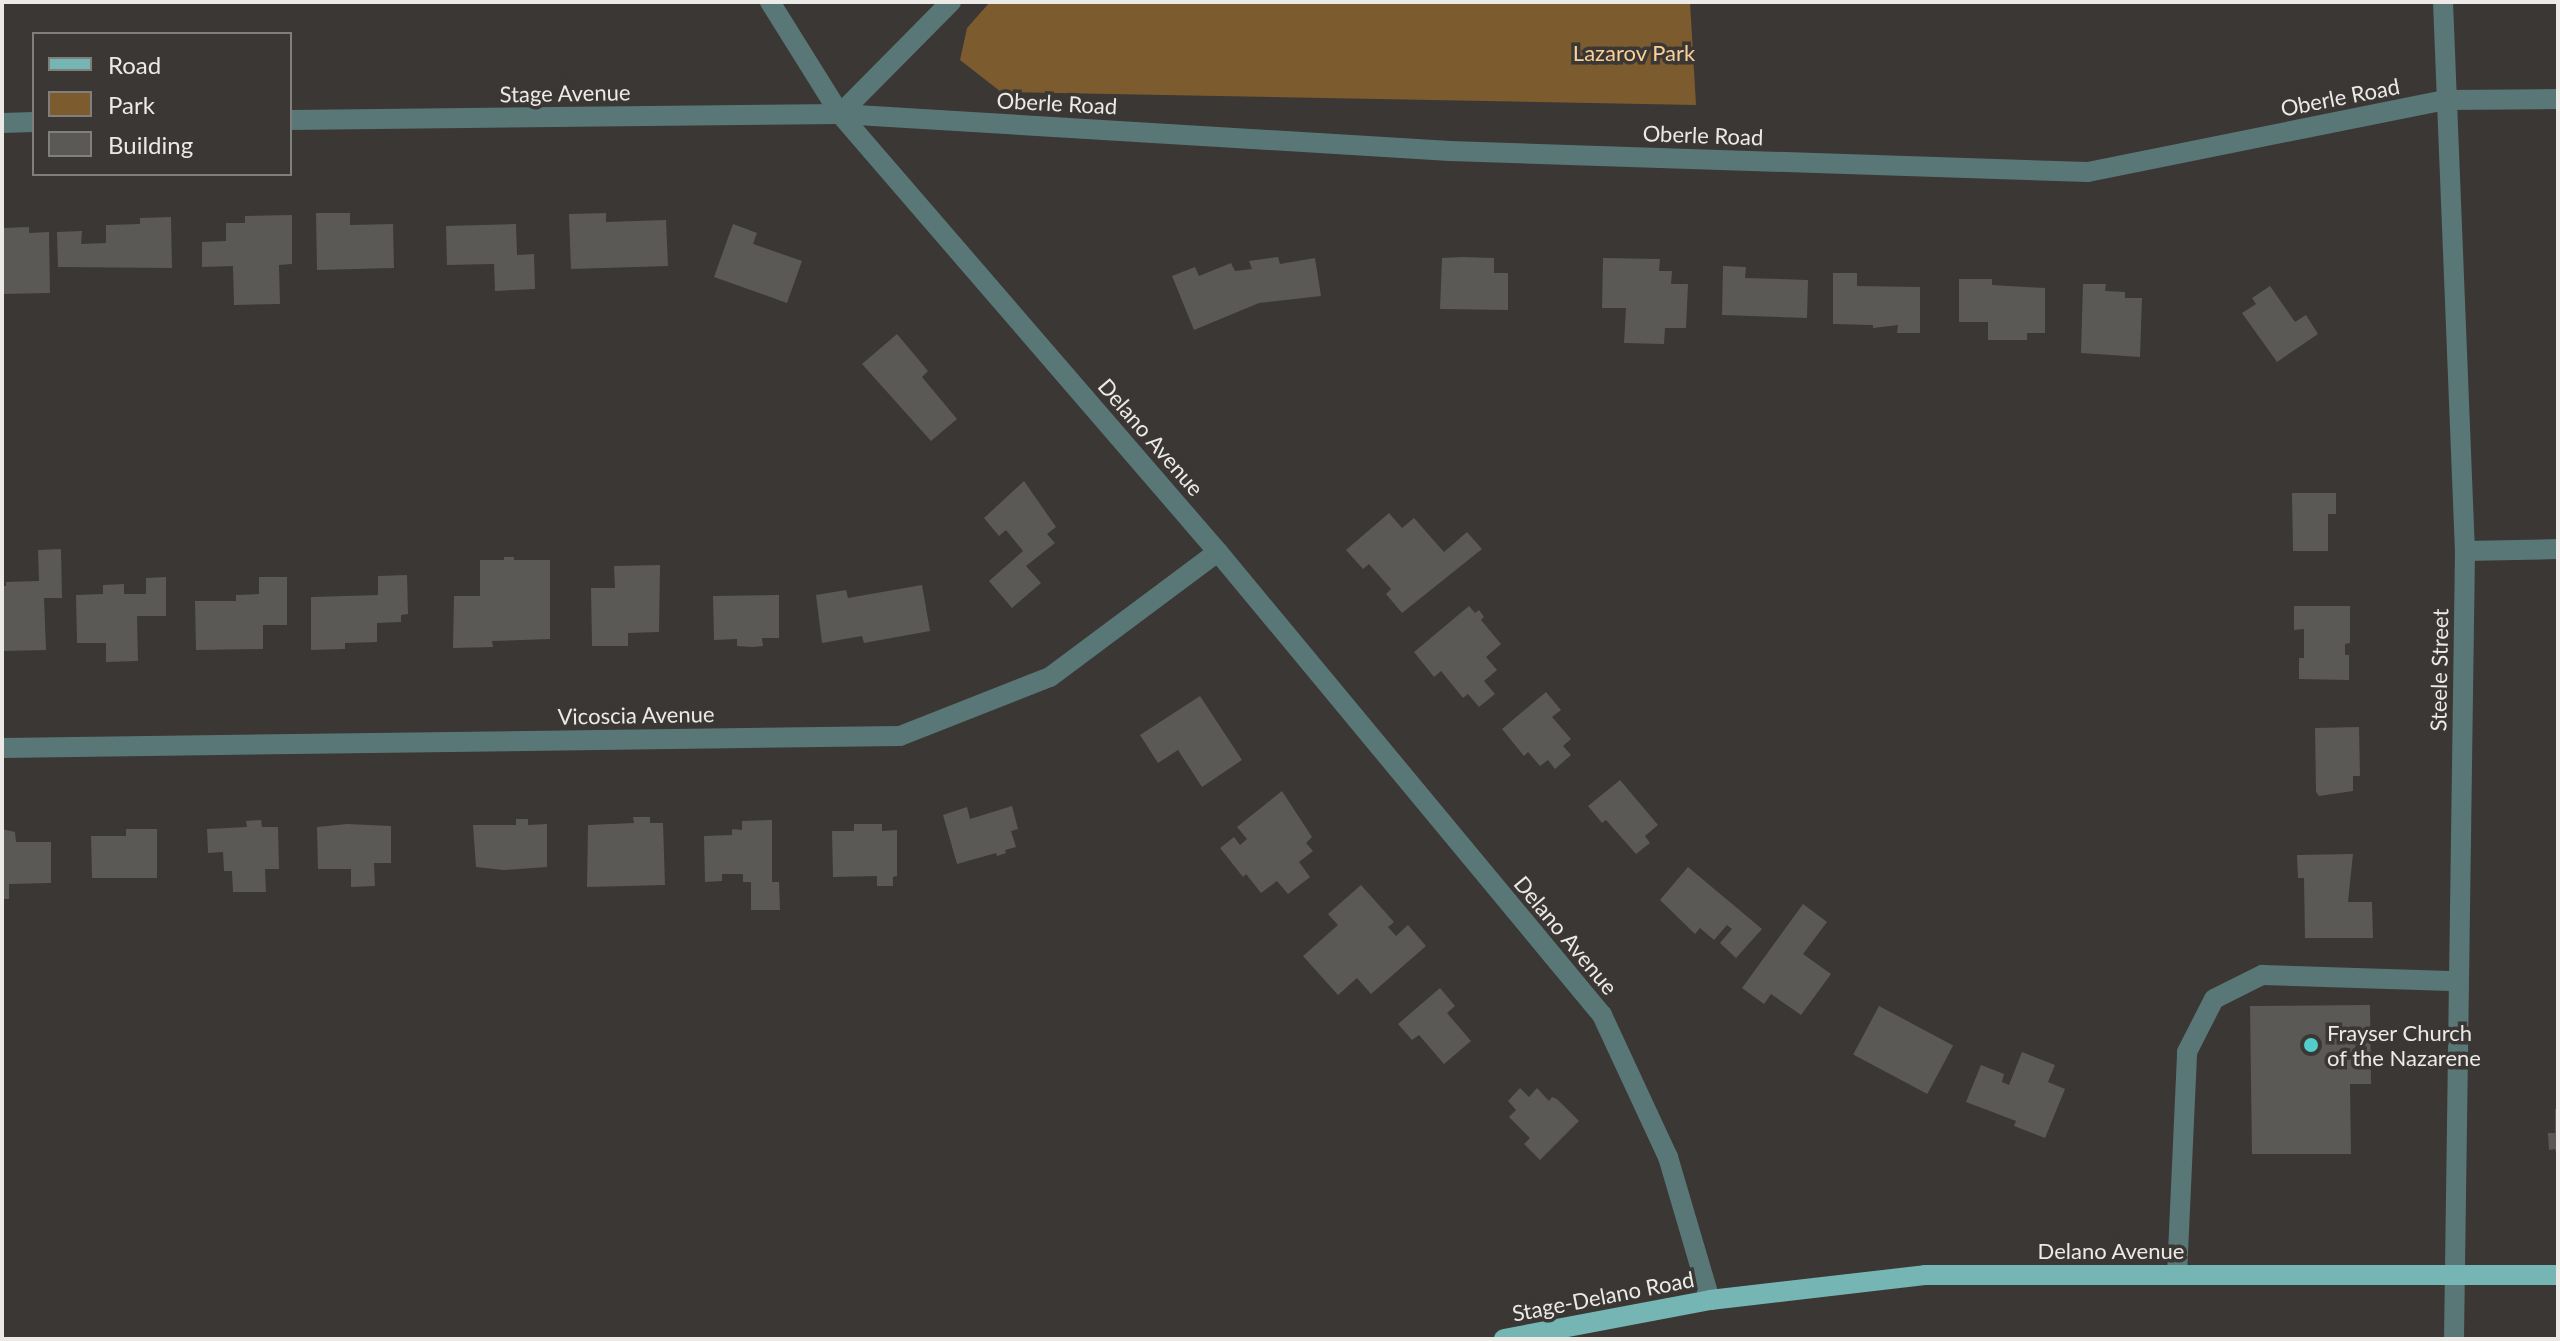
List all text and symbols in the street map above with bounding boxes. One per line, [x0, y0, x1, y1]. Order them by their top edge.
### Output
legend [32, 32, 292, 176]
park label: Lazarov Park [1573, 40, 1695, 66]
text: Road [108, 50, 161, 79]
street label: Oberle Road [2278, 73, 2402, 121]
street label: Stage Avenue [499, 79, 631, 107]
street label: Oberle Road [996, 87, 1118, 119]
text: Park [108, 90, 155, 119]
street label: Oberle Road [1642, 120, 1764, 150]
text: Building [108, 130, 193, 159]
street label: Delano Avenue [1093, 373, 1209, 501]
street label: Steele Street [2425, 608, 2453, 732]
street label: Vicoscia Avenue [557, 700, 715, 730]
street label: Delano Avenue [1508, 870, 1624, 1000]
place label: Frayser Church of the Nazarene [2327, 1019, 2481, 1070]
marker: Frayser Church of the Nazarene [2302, 1036, 2320, 1054]
street label: Delano Avenue [2037, 1238, 2185, 1264]
street label: Stage-Delano Road [1510, 1265, 1696, 1327]

